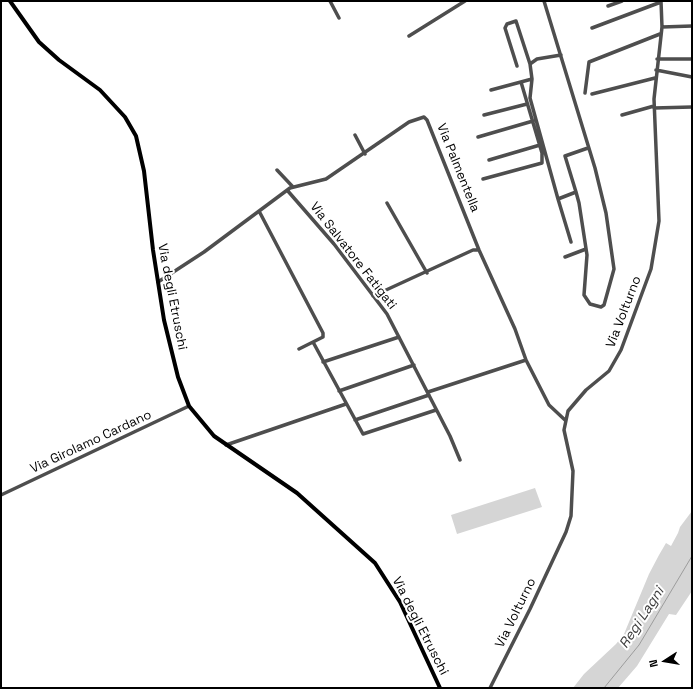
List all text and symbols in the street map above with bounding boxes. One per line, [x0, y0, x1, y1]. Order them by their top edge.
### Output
street label: Via Palmentella [433, 121, 483, 215]
street label: Via Salvatore Fatigati [306, 199, 400, 313]
street label: Via degli Etruschi [154, 242, 190, 352]
street label: Via Volturno [603, 274, 645, 350]
street label: Via Girolamo Cardano [28, 407, 154, 477]
street label: Via degli Etruschi [389, 574, 451, 678]
street label: Via Volturno [492, 576, 540, 650]
water label: Regi Lagni [616, 584, 668, 652]
north arrow [645, 641, 685, 681]
text: N [646, 658, 661, 669]

